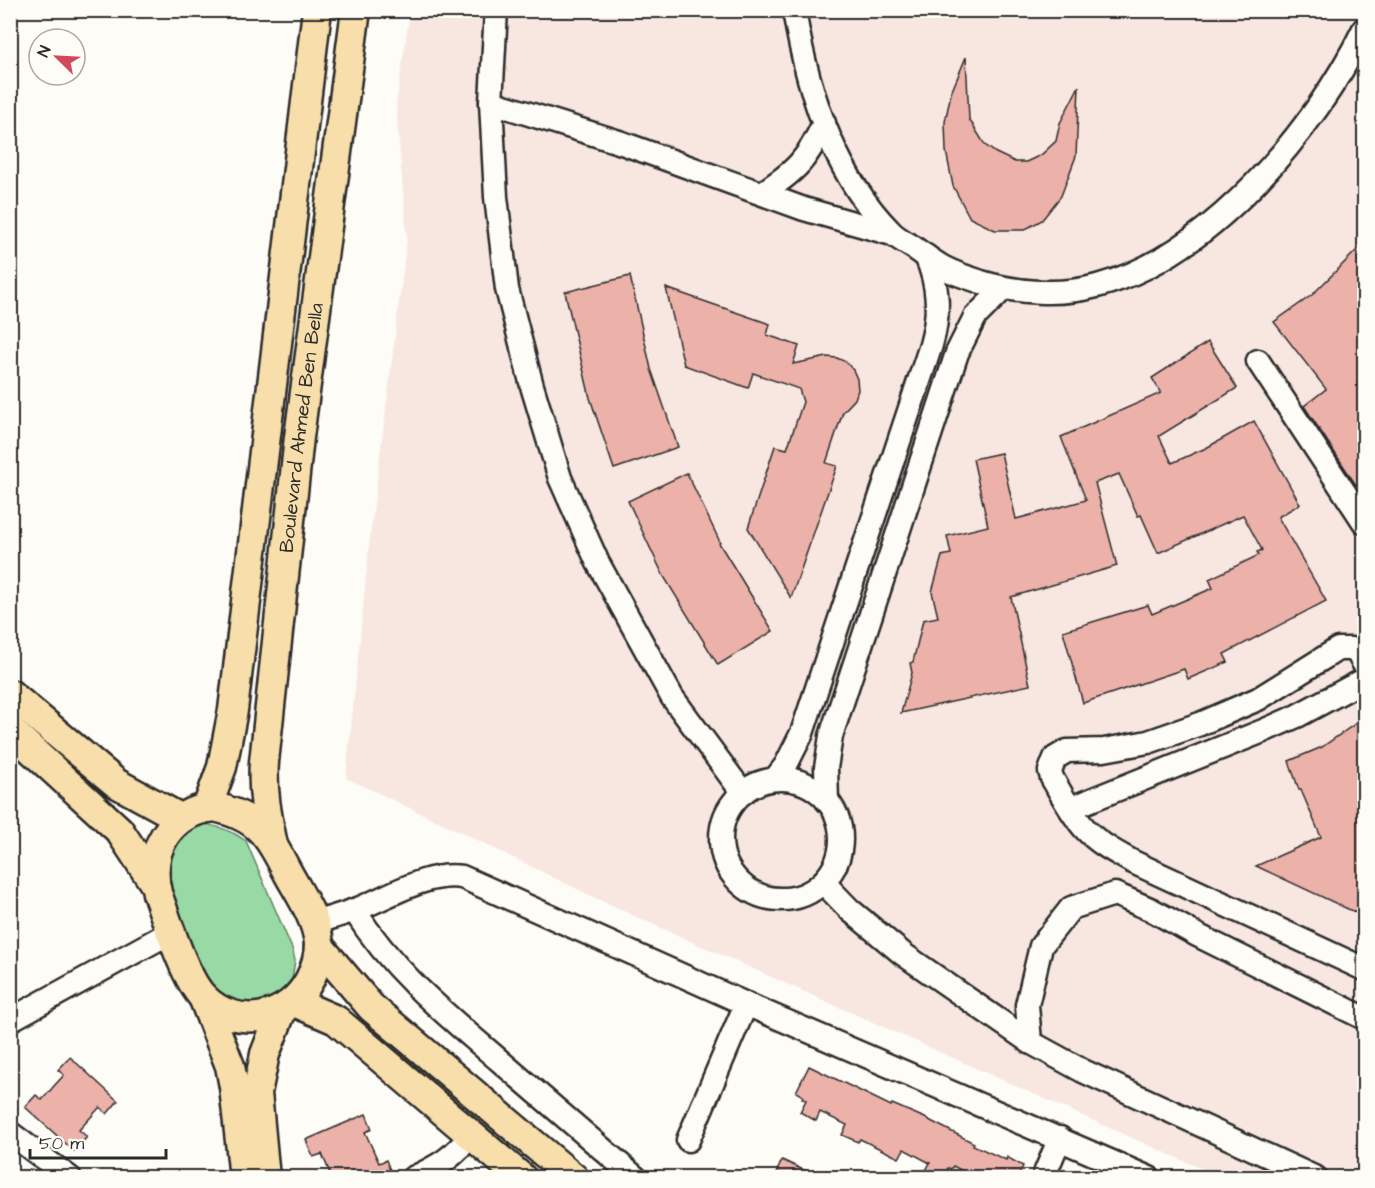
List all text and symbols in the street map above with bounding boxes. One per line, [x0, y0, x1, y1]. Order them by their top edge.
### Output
north arrow [27, 27, 87, 87]
text: N [32, 42, 56, 60]
street label: Boulevard Ahmed Ben Bella [273, 301, 331, 554]
scale bar [30, 1122, 166, 1160]
text: 50 m [39, 1131, 84, 1156]

